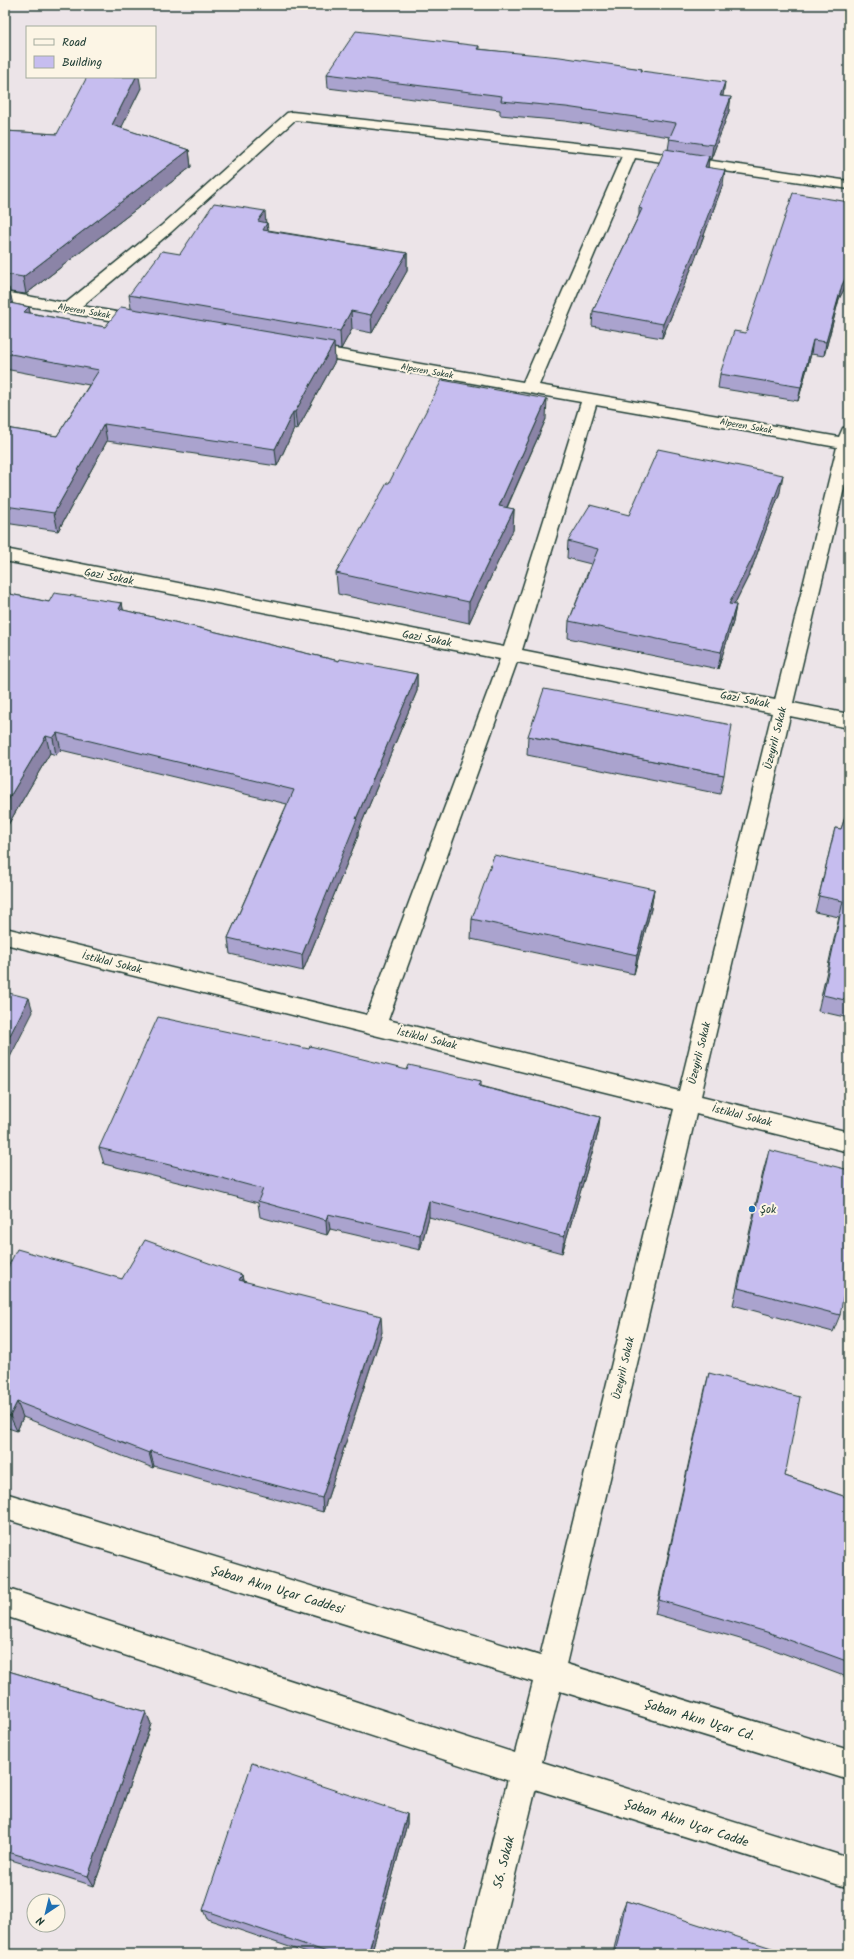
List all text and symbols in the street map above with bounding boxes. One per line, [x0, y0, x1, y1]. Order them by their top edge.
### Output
legend [26, 26, 156, 78]
text: Road [62, 33, 87, 52]
text: Building [62, 53, 102, 72]
street label: Alperen Sokak [57, 300, 112, 324]
street label: Alperen Sokak [400, 360, 455, 384]
street label: Alperen Sokak [719, 415, 774, 439]
street label: Gazi Sokak [83, 563, 136, 591]
street label: Gazi Sokak [401, 625, 454, 653]
street label: Gazi Sokak [719, 686, 772, 714]
street label: Üzeyirli Sokak [760, 704, 793, 771]
street label: İstiklal Sokak [80, 947, 145, 979]
street label: Üzeyirli Sokak [684, 1019, 717, 1086]
street label: İstiklal Sokak [395, 1023, 460, 1055]
street label: İstiklal Sokak [710, 1100, 775, 1132]
place label: Şok [760, 1201, 777, 1219]
marker: Şok [747, 1204, 757, 1214]
street label: Üzeyirli Sokak [608, 1334, 640, 1401]
street label: Şaban Akın Uçar Caddesi [208, 1560, 348, 1621]
street label: Şaban Akın Uçar Cd. [642, 1694, 757, 1747]
street label: Şaban Akın Uçar Cadde [622, 1793, 752, 1853]
street label: 56. Sokak [488, 1833, 521, 1891]
north arrow [26, 1893, 66, 1933]
text: N [33, 1911, 49, 1930]

